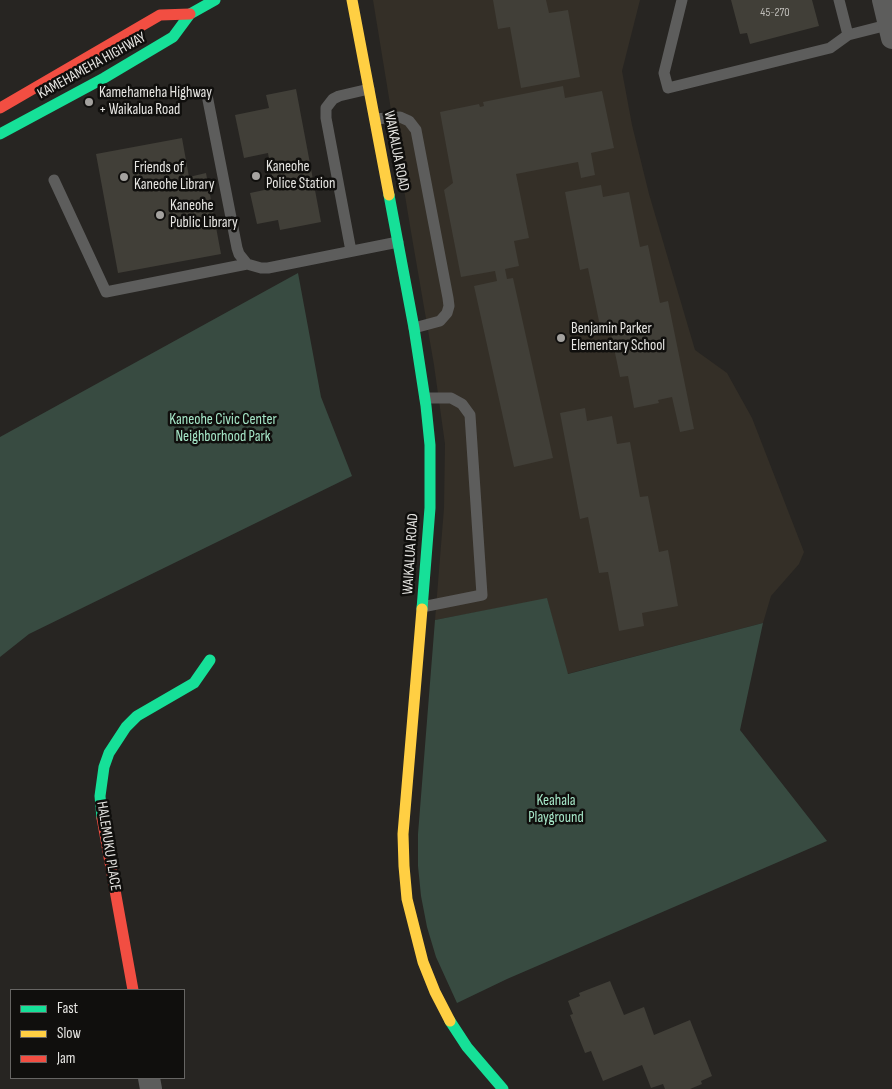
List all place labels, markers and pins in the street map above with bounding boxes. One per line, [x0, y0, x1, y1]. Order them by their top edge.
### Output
place label: Kamehameha Highway + Waikalua Road [99, 84, 212, 119]
marker: Kamehameha Highway + Waikalua Road [83, 96, 95, 108]
place label: Kaneohe Police Station [266, 158, 336, 193]
place label: Friends of Kaneohe Library [134, 159, 215, 194]
marker: Kaneohe Police Station [250, 170, 262, 182]
marker: Friends of Kaneohe Library [118, 171, 130, 183]
place label: Kaneohe Public Library [170, 197, 238, 232]
marker: Kaneohe Public Library [154, 209, 166, 221]
place label: Benjamin Parker Elementary School [571, 320, 665, 355]
marker: Benjamin Parker Elementary School [555, 332, 567, 344]

